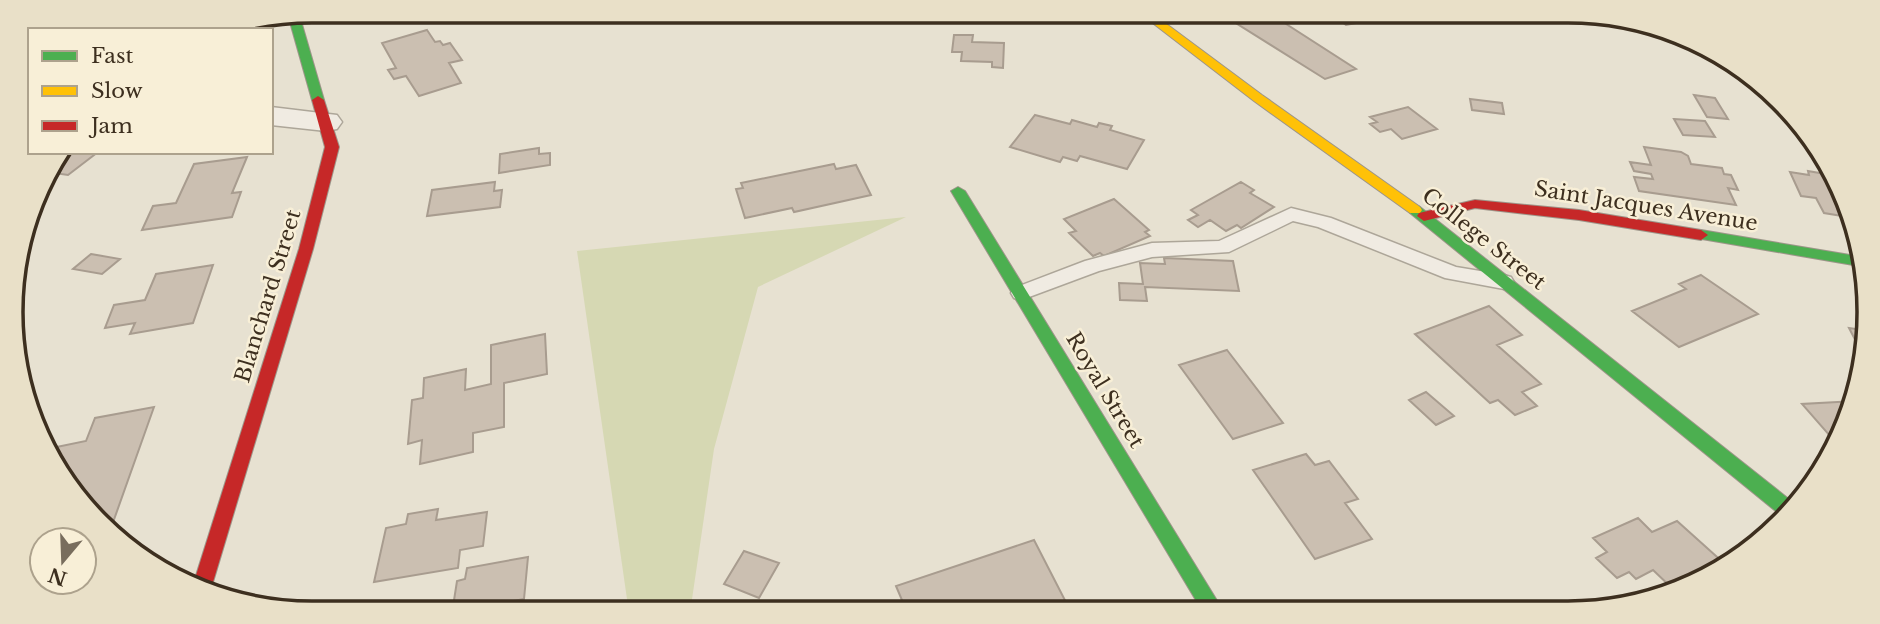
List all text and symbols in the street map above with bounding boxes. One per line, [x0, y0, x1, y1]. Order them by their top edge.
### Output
legend [28, 28, 273, 154]
text: Fast [91, 43, 133, 69]
text: Slow [91, 78, 143, 104]
text: Jam [88, 113, 133, 139]
street label: Saint Jacques Avenue [1532, 176, 1760, 236]
street label: College Street [1417, 183, 1551, 295]
street label: Blanchard Street [229, 206, 307, 386]
street label: Royal Street [1060, 327, 1150, 453]
north arrow [28, 526, 98, 596]
text: N [45, 563, 70, 590]

